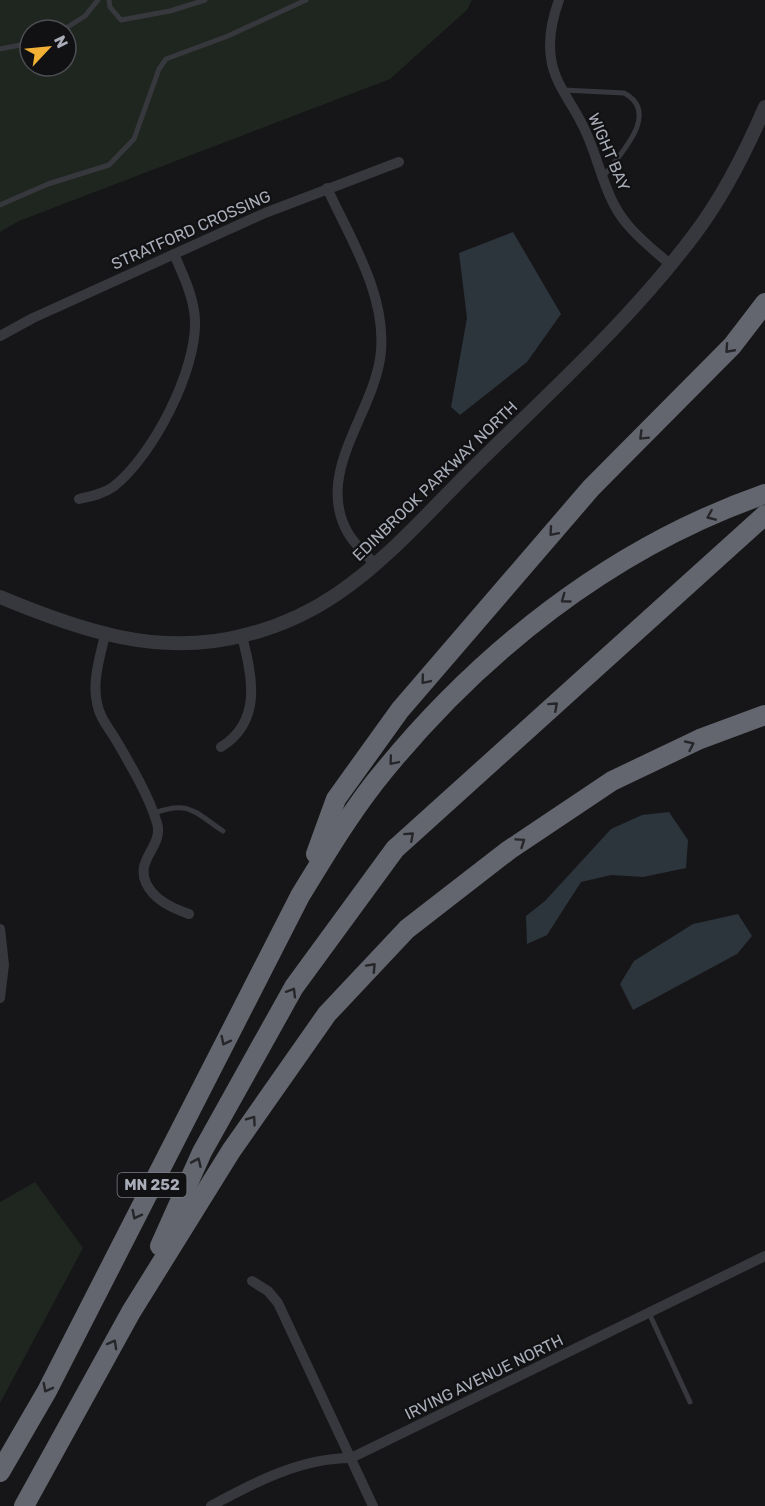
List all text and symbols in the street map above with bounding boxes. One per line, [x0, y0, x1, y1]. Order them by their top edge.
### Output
north arrow [18, 18, 78, 78]
text: N [50, 32, 72, 51]
street label: WIGHT BAY [584, 110, 634, 194]
street label: STRATFORD CROSSING [109, 186, 273, 274]
one-way arrow [725, 342, 736, 353]
street label: EDINBROOK PARKWAY NORTH [349, 397, 521, 565]
one-way arrow [639, 429, 650, 439]
one-way arrow [706, 509, 717, 521]
one-way arrow [549, 525, 560, 536]
one-way arrow [561, 592, 572, 603]
one-way arrow [422, 673, 433, 684]
one-way arrow [547, 702, 558, 713]
one-way arrow [683, 740, 694, 752]
one-way arrow [389, 754, 400, 765]
one-way arrow [402, 833, 413, 844]
one-way arrow [514, 838, 525, 849]
one-way arrow [365, 963, 376, 973]
one-way arrow [285, 988, 296, 998]
one-way arrow [221, 1035, 233, 1046]
one-way arrow [245, 1116, 256, 1127]
one-way arrow [190, 1157, 202, 1168]
road number: MN 252 [118, 1173, 186, 1197]
one-way arrow [132, 1209, 144, 1220]
street label: IRVING AVENUE NORTH [402, 1330, 566, 1424]
one-way arrow [106, 1340, 117, 1351]
one-way arrow [43, 1382, 54, 1393]

